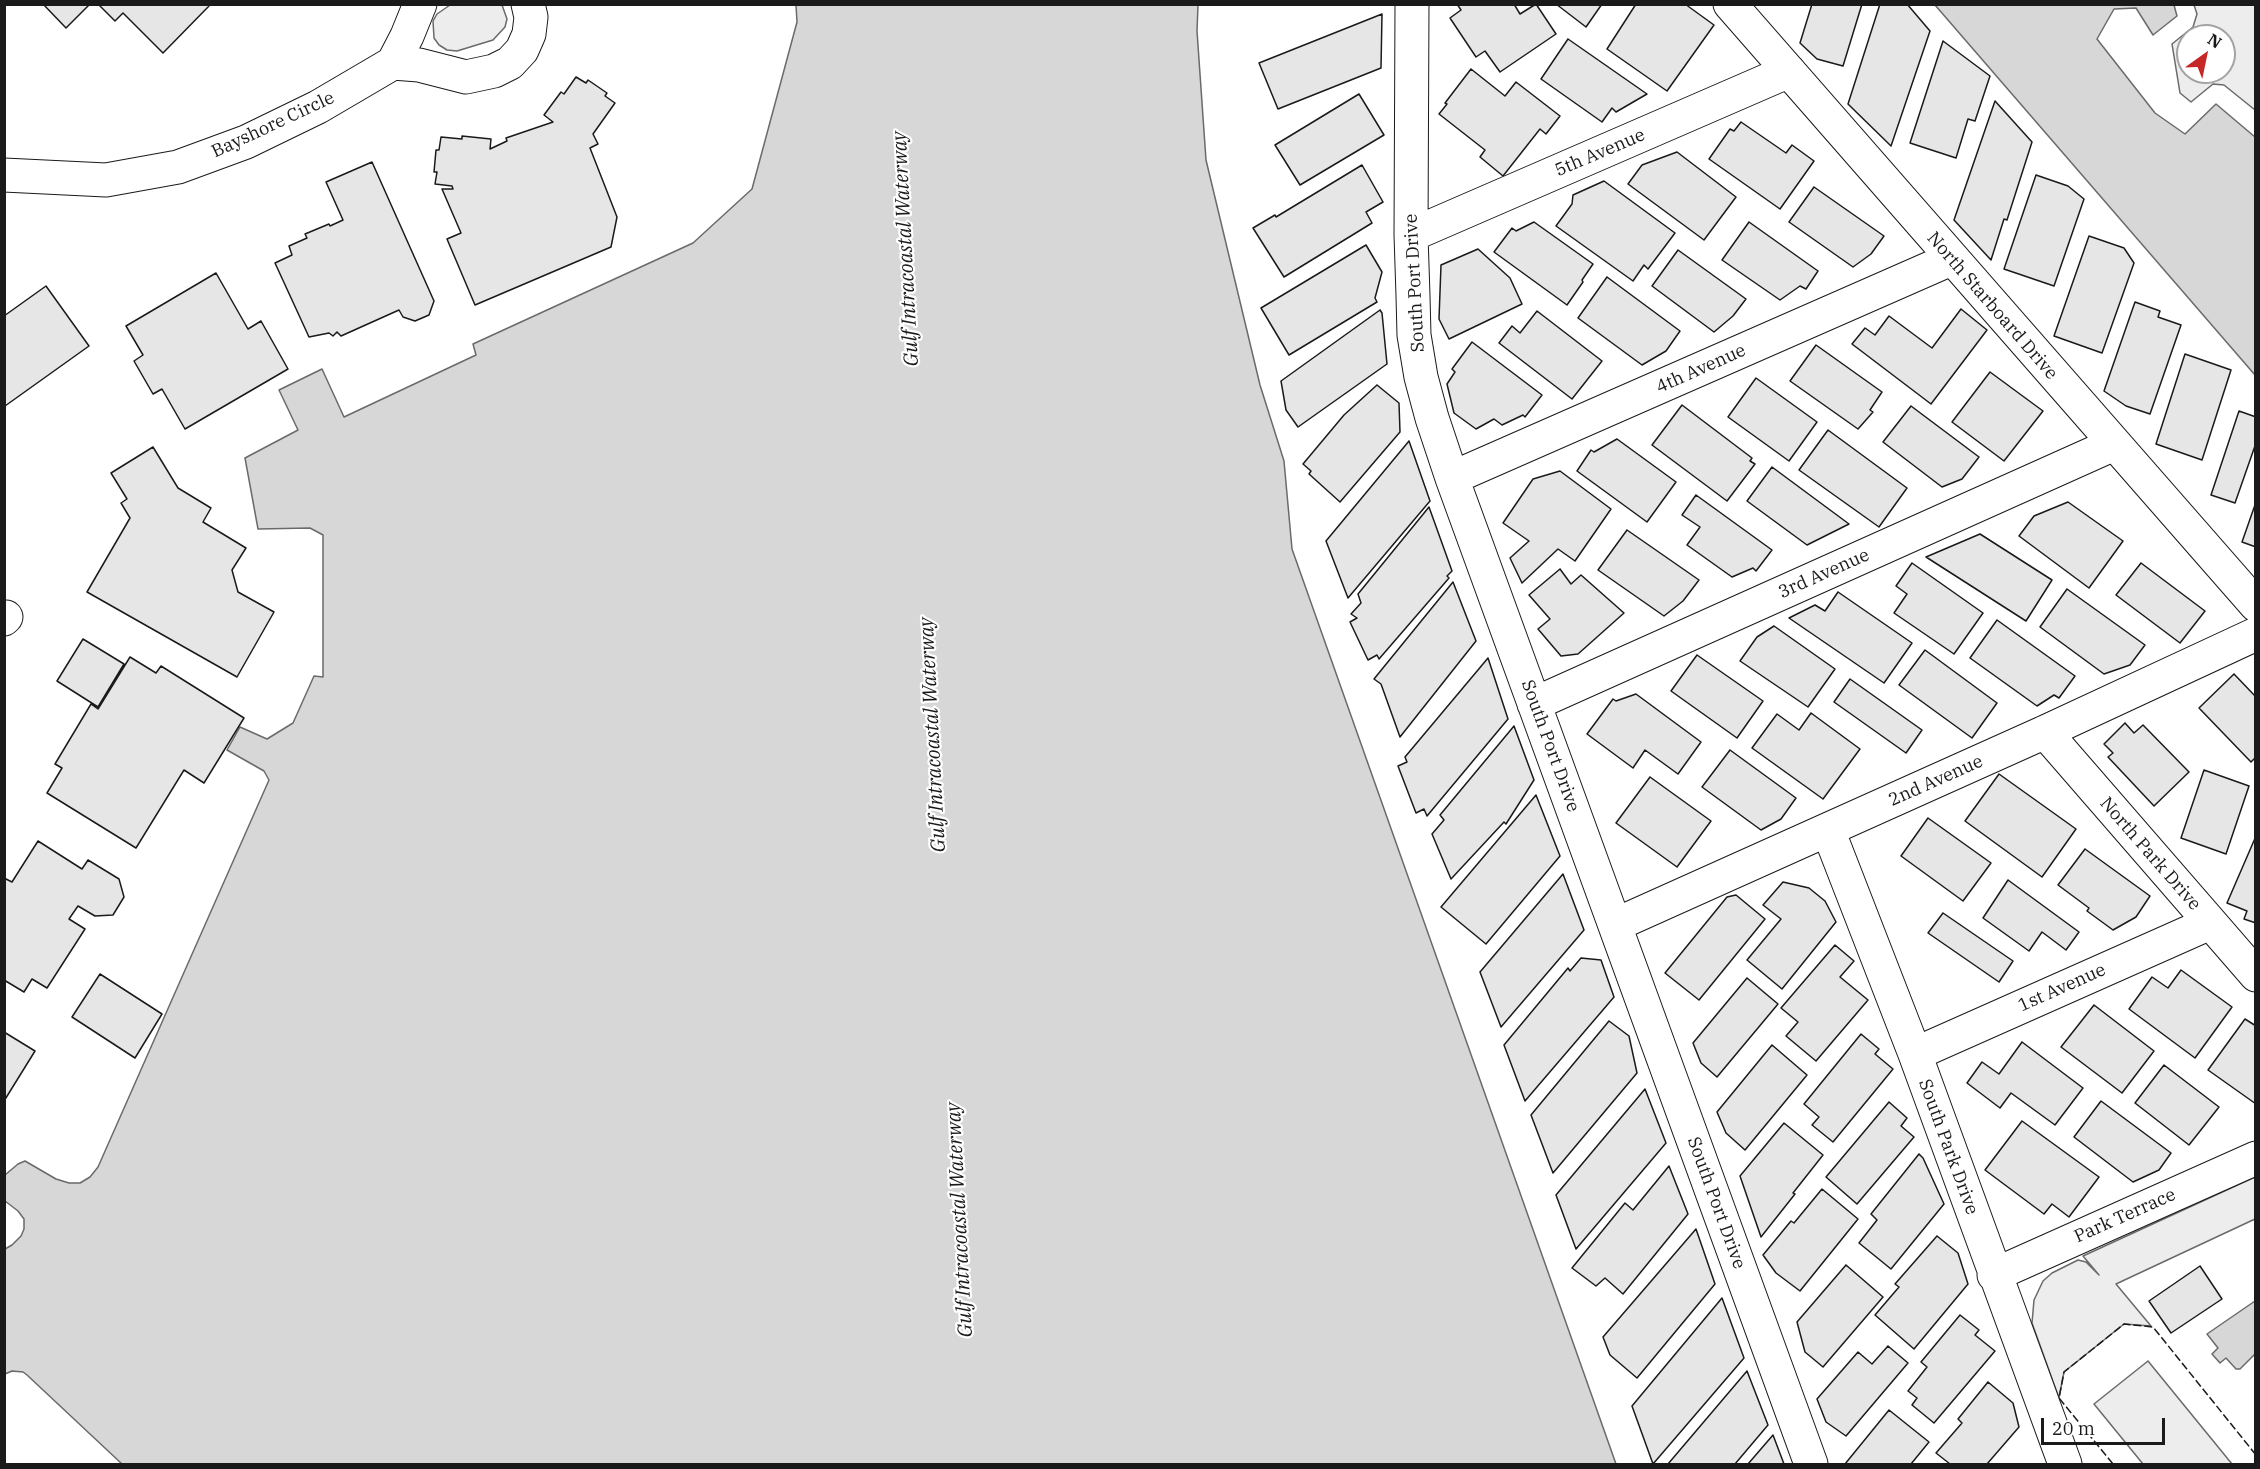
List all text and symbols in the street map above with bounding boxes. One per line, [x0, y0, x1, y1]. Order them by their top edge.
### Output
north arrow [2176, 24, 2236, 84]
text: N [2204, 29, 2225, 52]
street label: Bayshore Circle [208, 87, 338, 163]
street label: 5th Avenue [1552, 124, 1648, 182]
water label: Gulf Intracoastal Waterway [888, 131, 924, 367]
street label: South Port Drive [1401, 213, 1429, 353]
street label: North Starboard Drive [1922, 228, 2062, 384]
street label: 4th Avenue [1653, 340, 1749, 398]
street label: 3rd Avenue [1775, 544, 1873, 604]
water label: Gulf Intracoastal Waterway [915, 617, 951, 853]
street label: South Port Drive [1516, 677, 1584, 815]
street label: 2nd Avenue [1886, 751, 1986, 811]
street label: North Park Drive [2095, 793, 2205, 915]
street label: 1st Avenue [2015, 959, 2109, 1017]
street label: South Park Drive [1913, 1076, 1983, 1218]
water label: Gulf Intracoastal Waterway [942, 1102, 978, 1338]
street label: South Port Drive [1682, 1134, 1750, 1272]
street label: Park Terrace [2071, 1184, 2179, 1248]
scale bar [2044, 1406, 2168, 1444]
text: 20 m [2052, 1417, 2095, 1440]

